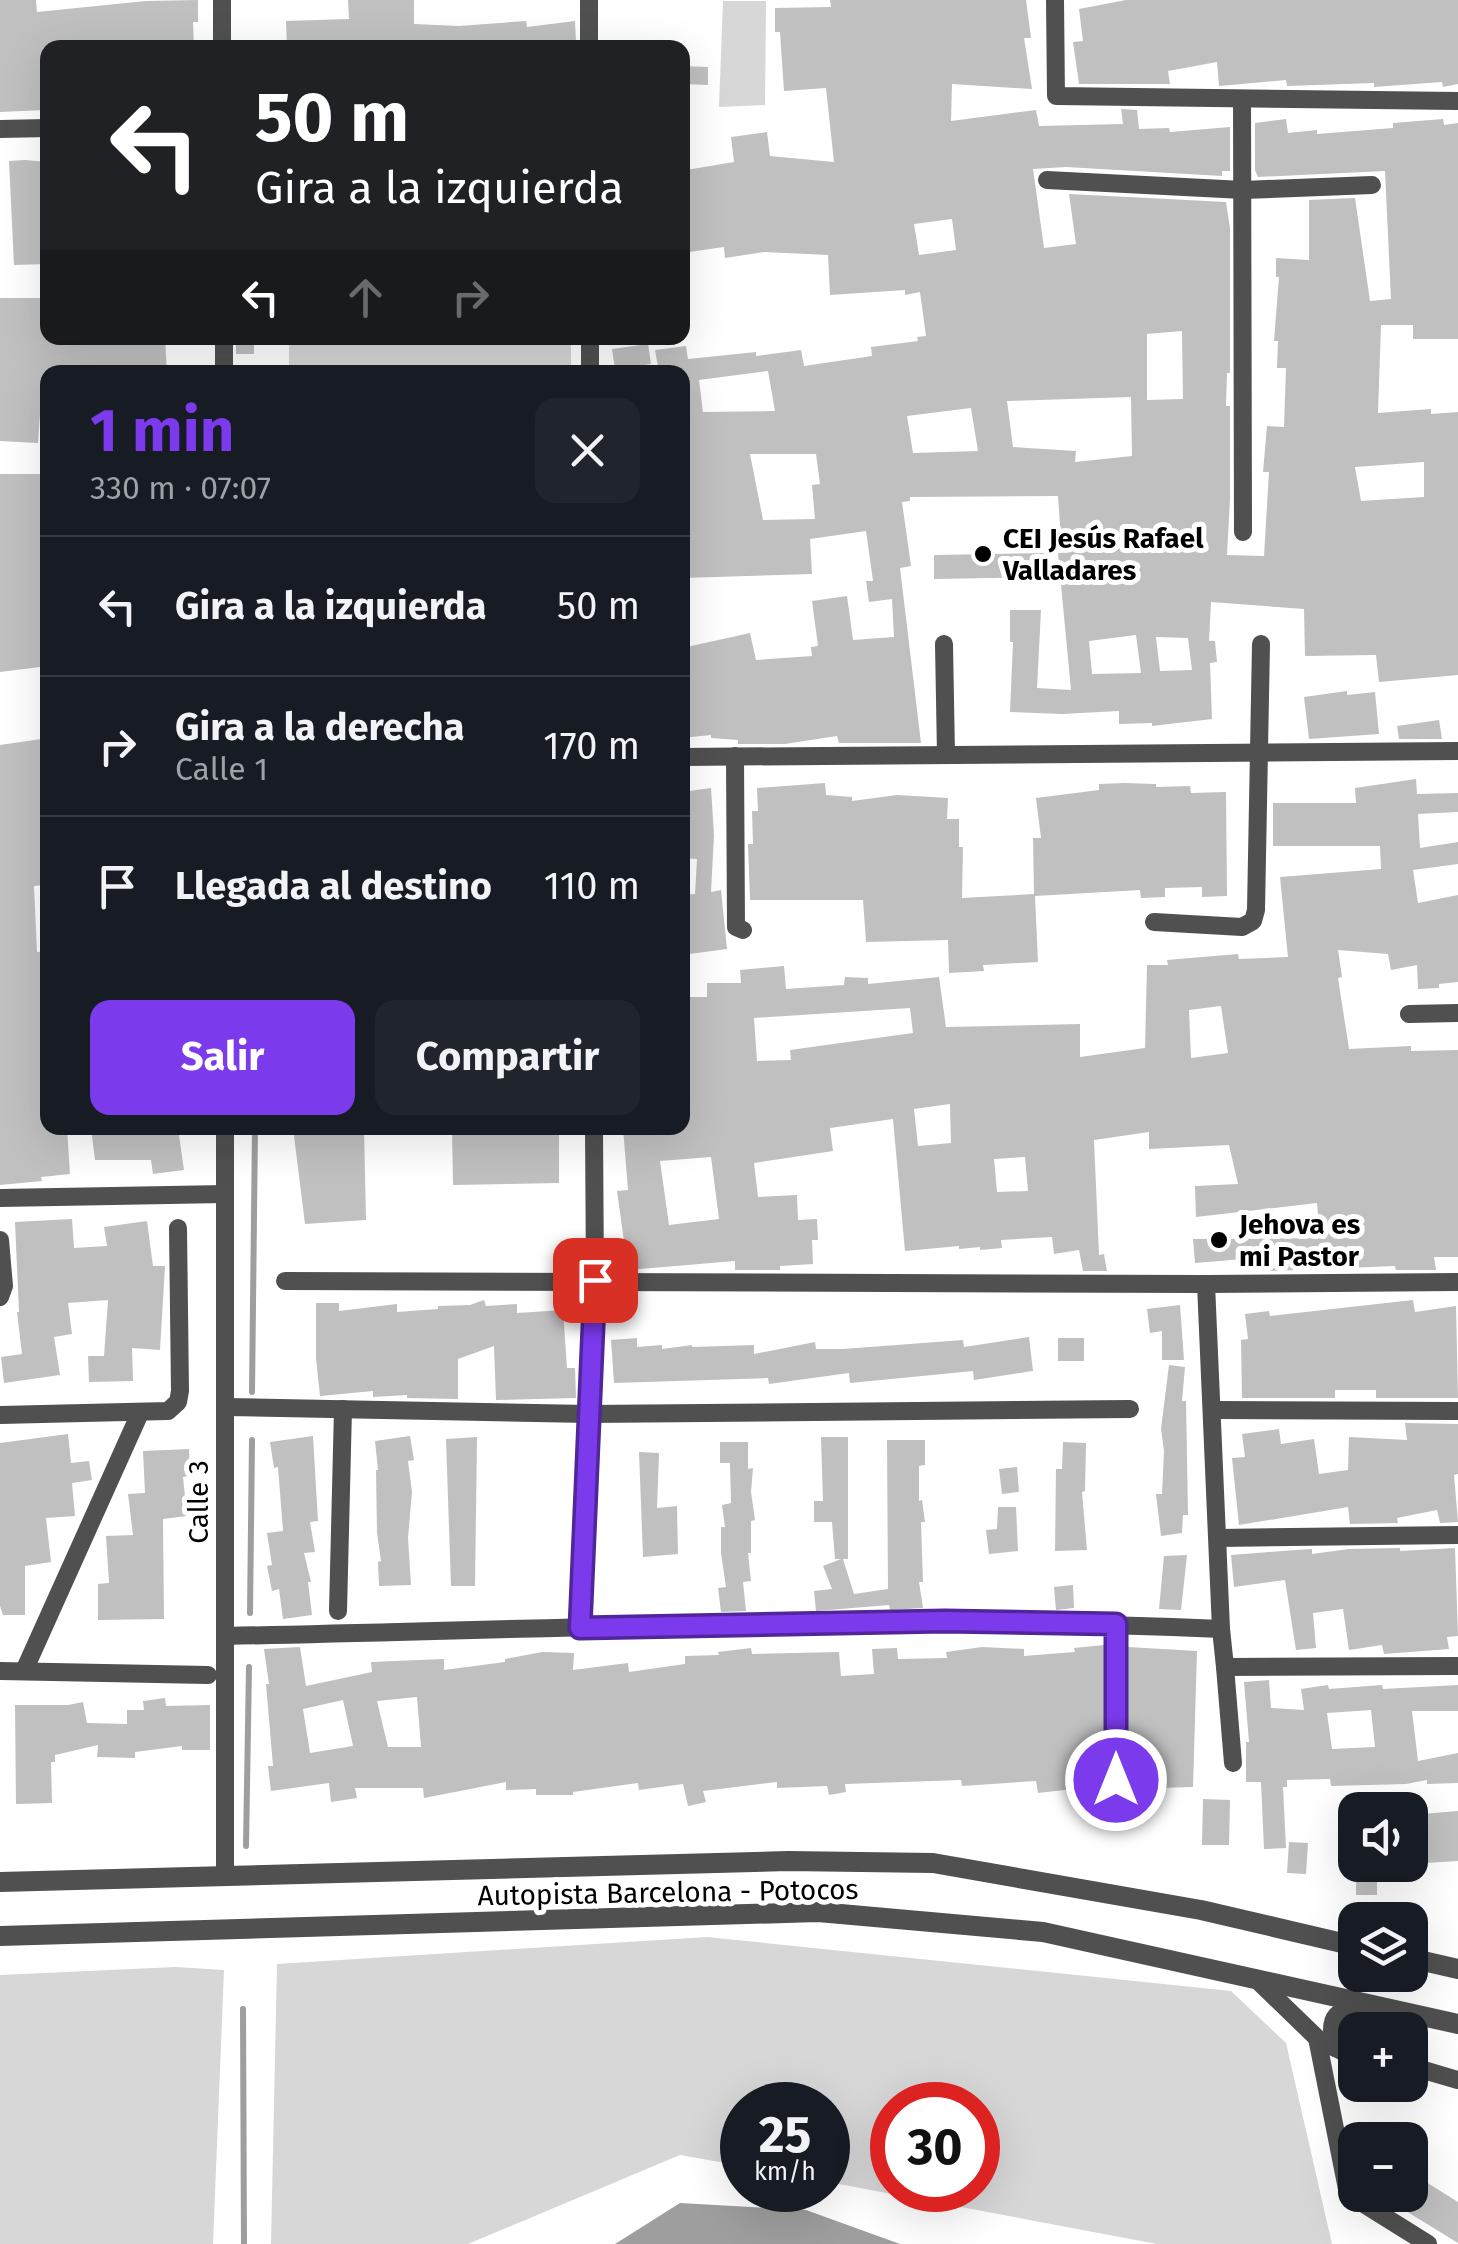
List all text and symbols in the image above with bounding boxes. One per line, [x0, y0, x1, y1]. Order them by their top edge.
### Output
text: 50 m [255, 76, 409, 160]
icon: left [90, 80, 220, 210]
text: Gira a la izquierda [255, 161, 624, 215]
icon: left [233, 270, 288, 325]
icon: ahead [338, 270, 393, 325]
icon: right [443, 270, 498, 325]
text: 1 min [90, 395, 234, 467]
button: close [535, 398, 640, 503]
text: 330 m · 07:07 [90, 469, 271, 507]
place label: CEI Jesús Rafael Valladares [1002, 522, 1204, 587]
marker: CEI Jesús Rafael Valladares [972, 543, 994, 565]
icon: left [90, 579, 145, 634]
text: Gira a la izquierda [175, 583, 487, 629]
text: 50 m [557, 583, 640, 629]
text: Gira a la derecha [175, 704, 465, 750]
icon: right [90, 719, 145, 774]
text: 170 m [543, 723, 640, 769]
text: Calle 1 [175, 750, 268, 788]
icon: arrive [90, 859, 145, 914]
text: Llegada al destino [175, 863, 492, 909]
text: 110 m [544, 863, 640, 909]
button: Salir [90, 1000, 355, 1115]
button: Compartir [375, 1000, 640, 1115]
place label: Jehova es mi Pastor [1238, 1208, 1360, 1273]
marker: Jehova es mi Pastor [1208, 1229, 1230, 1251]
pin [553, 1238, 638, 1323]
icon: arrive [568, 1253, 623, 1308]
street label: Calle 3 [182, 1460, 215, 1544]
position arrow [1064, 1728, 1168, 1832]
map controls [1338, 1792, 1428, 2212]
button: sound [1338, 1792, 1428, 1882]
street label: Autopista Barcelona - Potocos [477, 1873, 859, 1912]
button: layers [1338, 1902, 1428, 1992]
button: + [1338, 2012, 1428, 2102]
speed limit sign: 30 [870, 2082, 1000, 2212]
text: 25 [759, 2105, 811, 2165]
button: − [1338, 2122, 1428, 2212]
text: km/h [754, 2157, 816, 2187]

